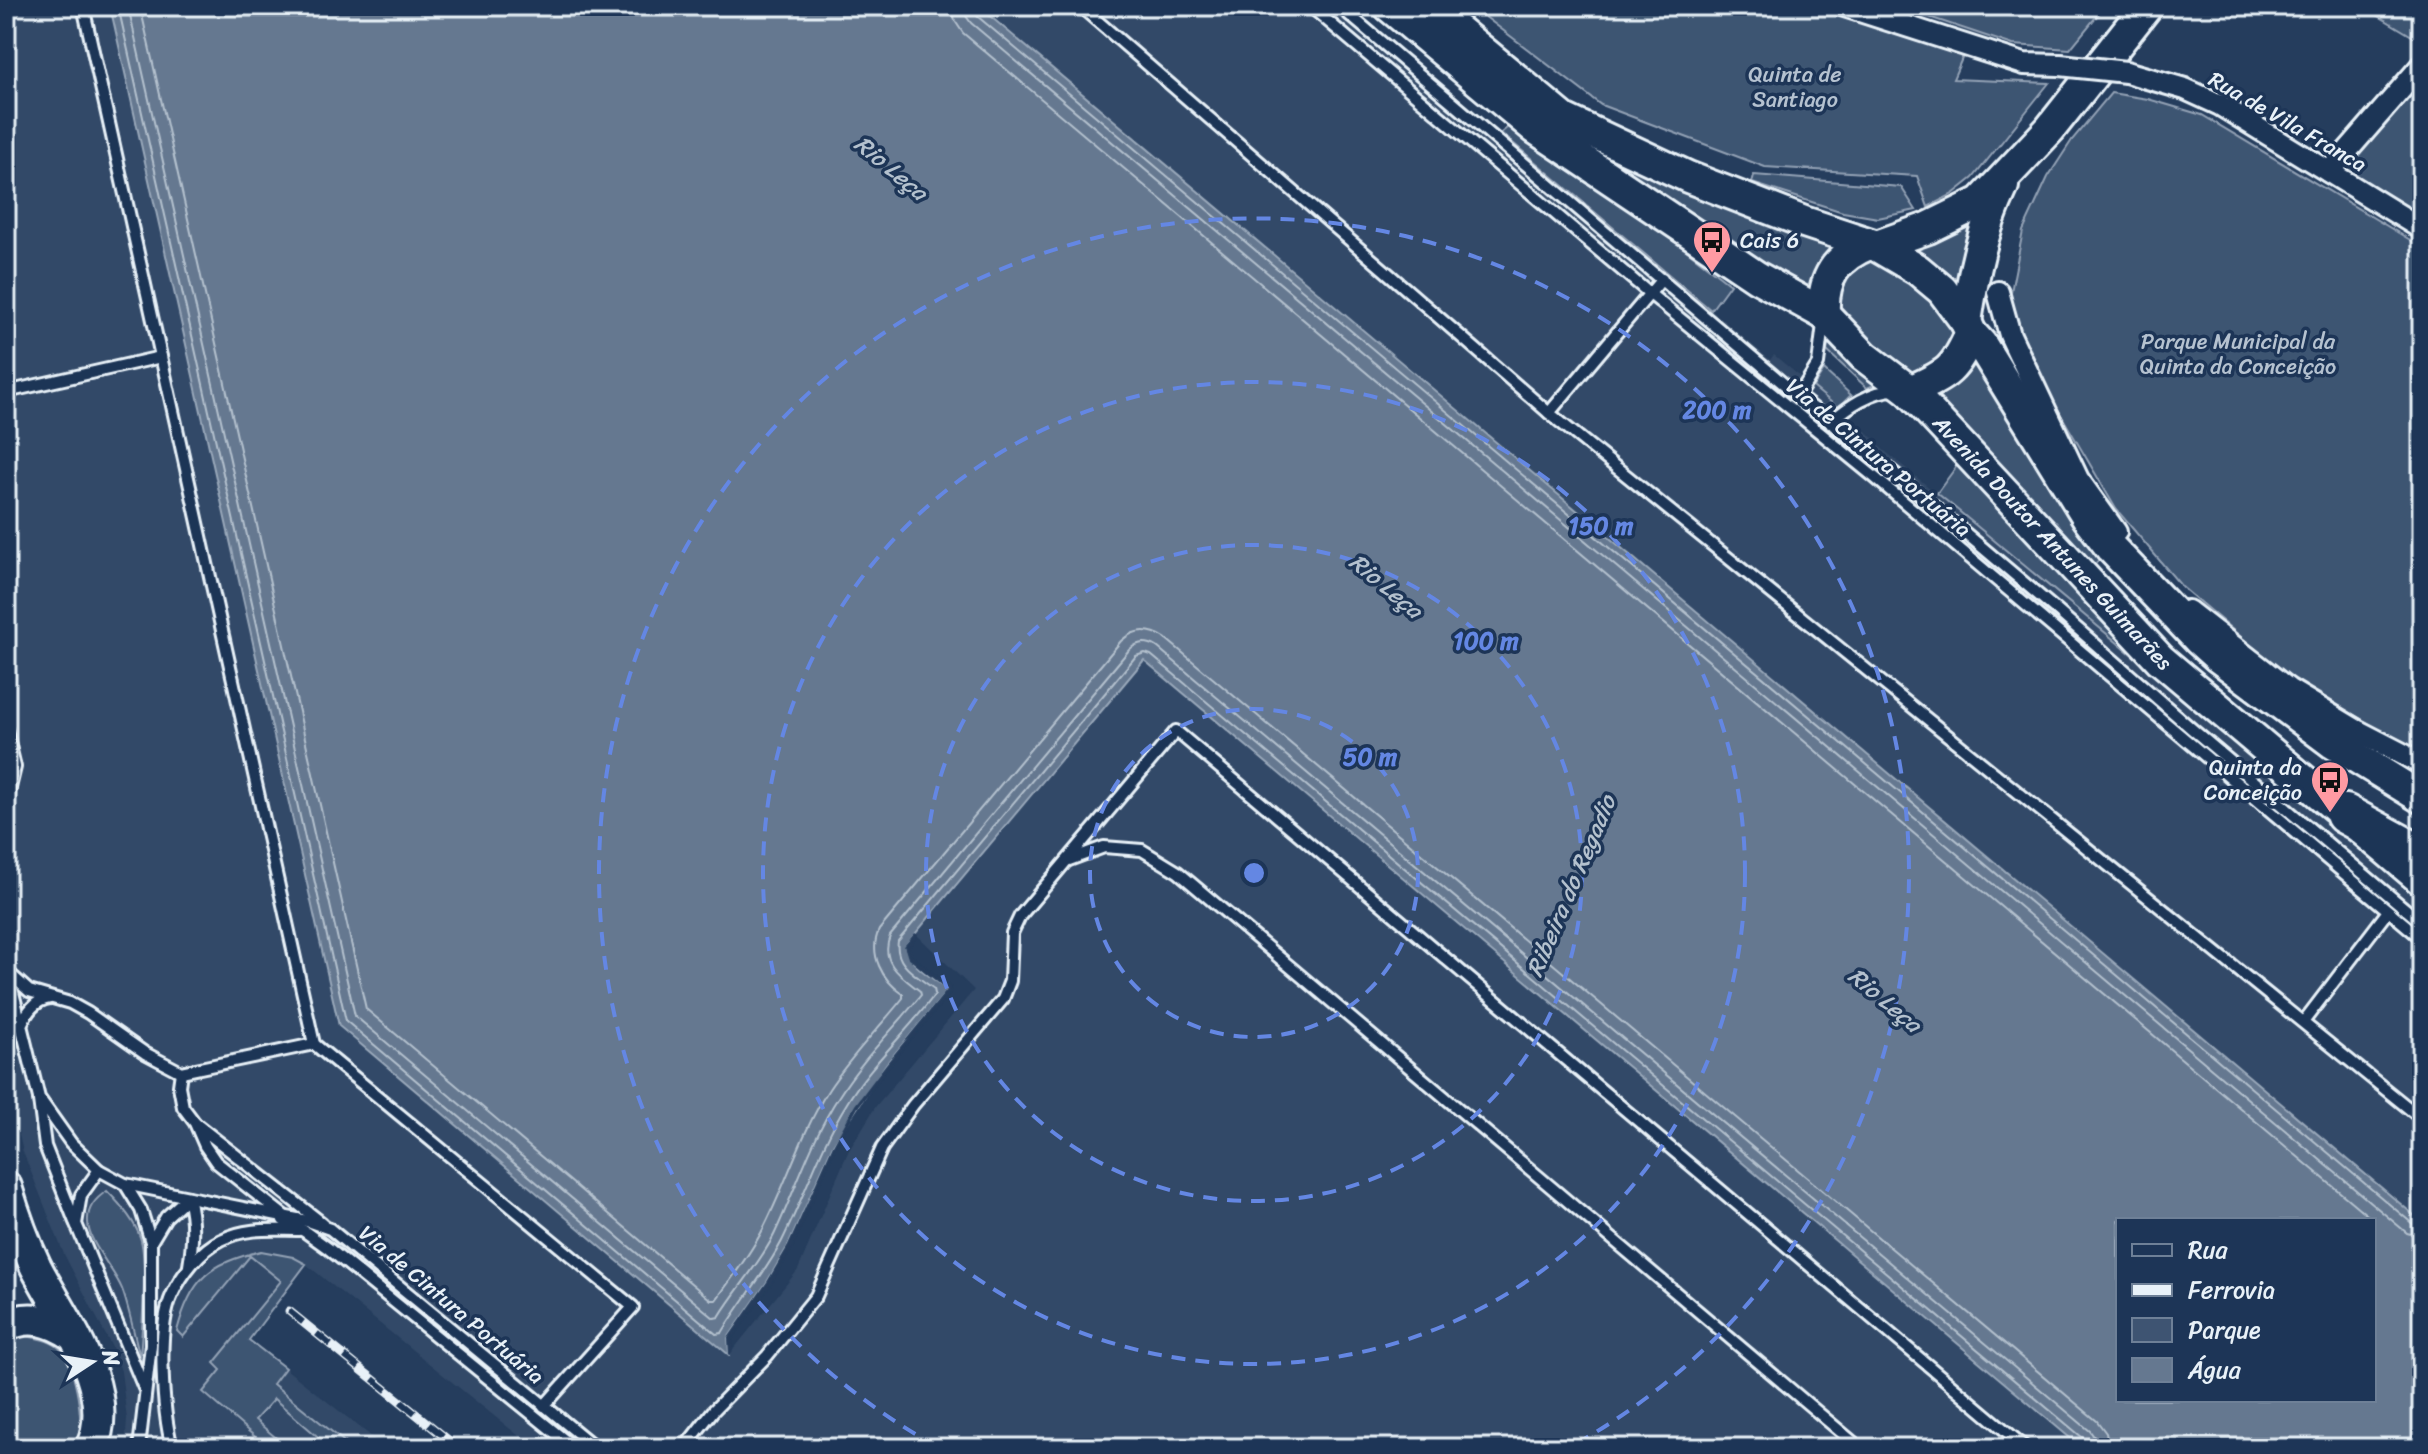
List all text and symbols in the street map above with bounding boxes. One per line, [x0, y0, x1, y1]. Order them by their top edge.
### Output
park label: Quinta de Santiago [1748, 55, 1842, 119]
street label: Rua de Vila Franca [2201, 60, 2375, 183]
water label: Rio Leça [844, 124, 939, 213]
bus stop icon: Cais 6 [1691, 219, 1733, 274]
place label: Cais 6 [1740, 221, 1799, 260]
park label: Parque Municipal da Quinta da Conceição [2140, 322, 2336, 386]
street label: Via de Cintura Portuária [1777, 367, 1981, 547]
text: 200 m [1682, 389, 1752, 431]
street label: Avenida Doutor Antunes Guimarães [1922, 405, 2182, 679]
text: 150 m [1569, 505, 1634, 547]
water label: Rio Leça [1339, 542, 1434, 631]
text: 100 m [1453, 620, 1519, 662]
text: 50 m [1343, 736, 1398, 778]
place label: Quinta da Conceição [2204, 748, 2302, 812]
bus stop icon: Quinta da Conceição [2309, 759, 2351, 814]
water label: Ribeira do Regadio [1514, 787, 1629, 983]
centre of rings [1240, 859, 1268, 887]
water label: Rio Leça [1838, 956, 1933, 1045]
street label: Via de Cintura Portuária [350, 1214, 554, 1394]
legend [2116, 1218, 2376, 1402]
text: Rua [2188, 1229, 2228, 1271]
text: Ferrovia [2188, 1269, 2275, 1311]
text: Parque [2188, 1309, 2261, 1351]
north arrow [52, 1322, 132, 1402]
text: N [90, 1345, 132, 1370]
text: Água [2187, 1349, 2242, 1391]

